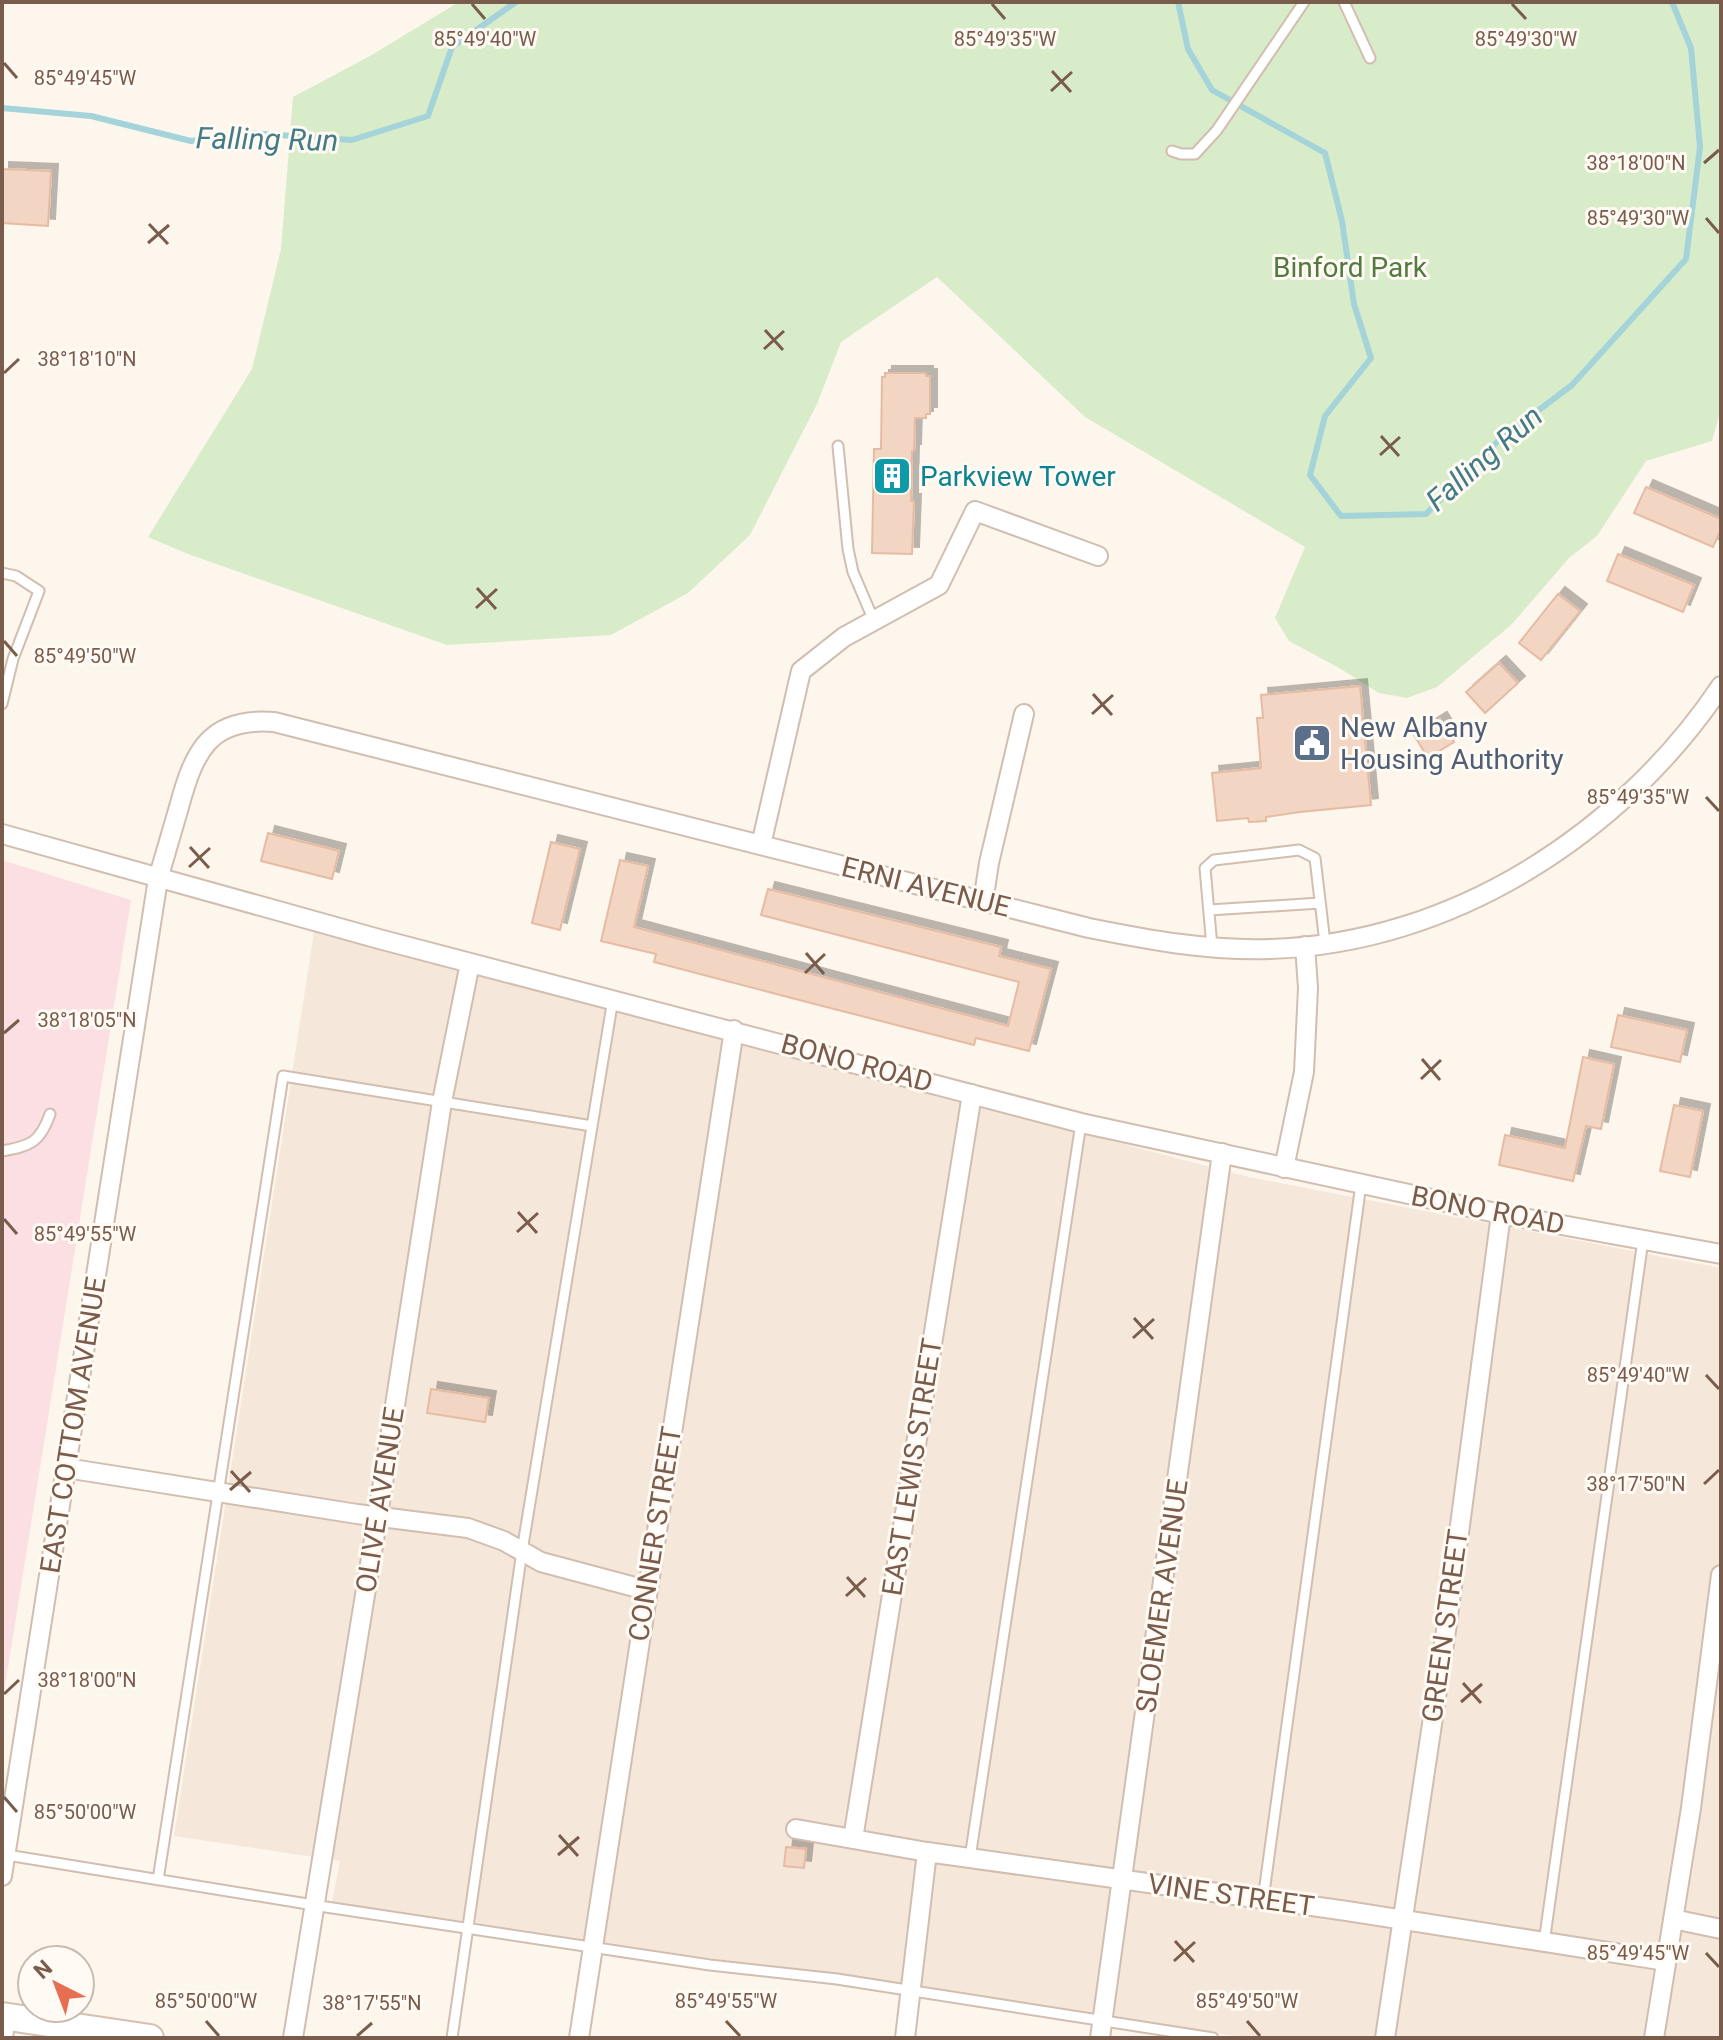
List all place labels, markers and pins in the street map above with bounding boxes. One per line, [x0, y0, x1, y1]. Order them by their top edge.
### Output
building icon: Parkview Tower [871, 455, 913, 497]
place label: Parkview Tower [920, 460, 1116, 493]
place label: New Albany Housing Authority [1340, 711, 1564, 776]
public building icon: New Albany Housing Authority [1291, 722, 1333, 764]

